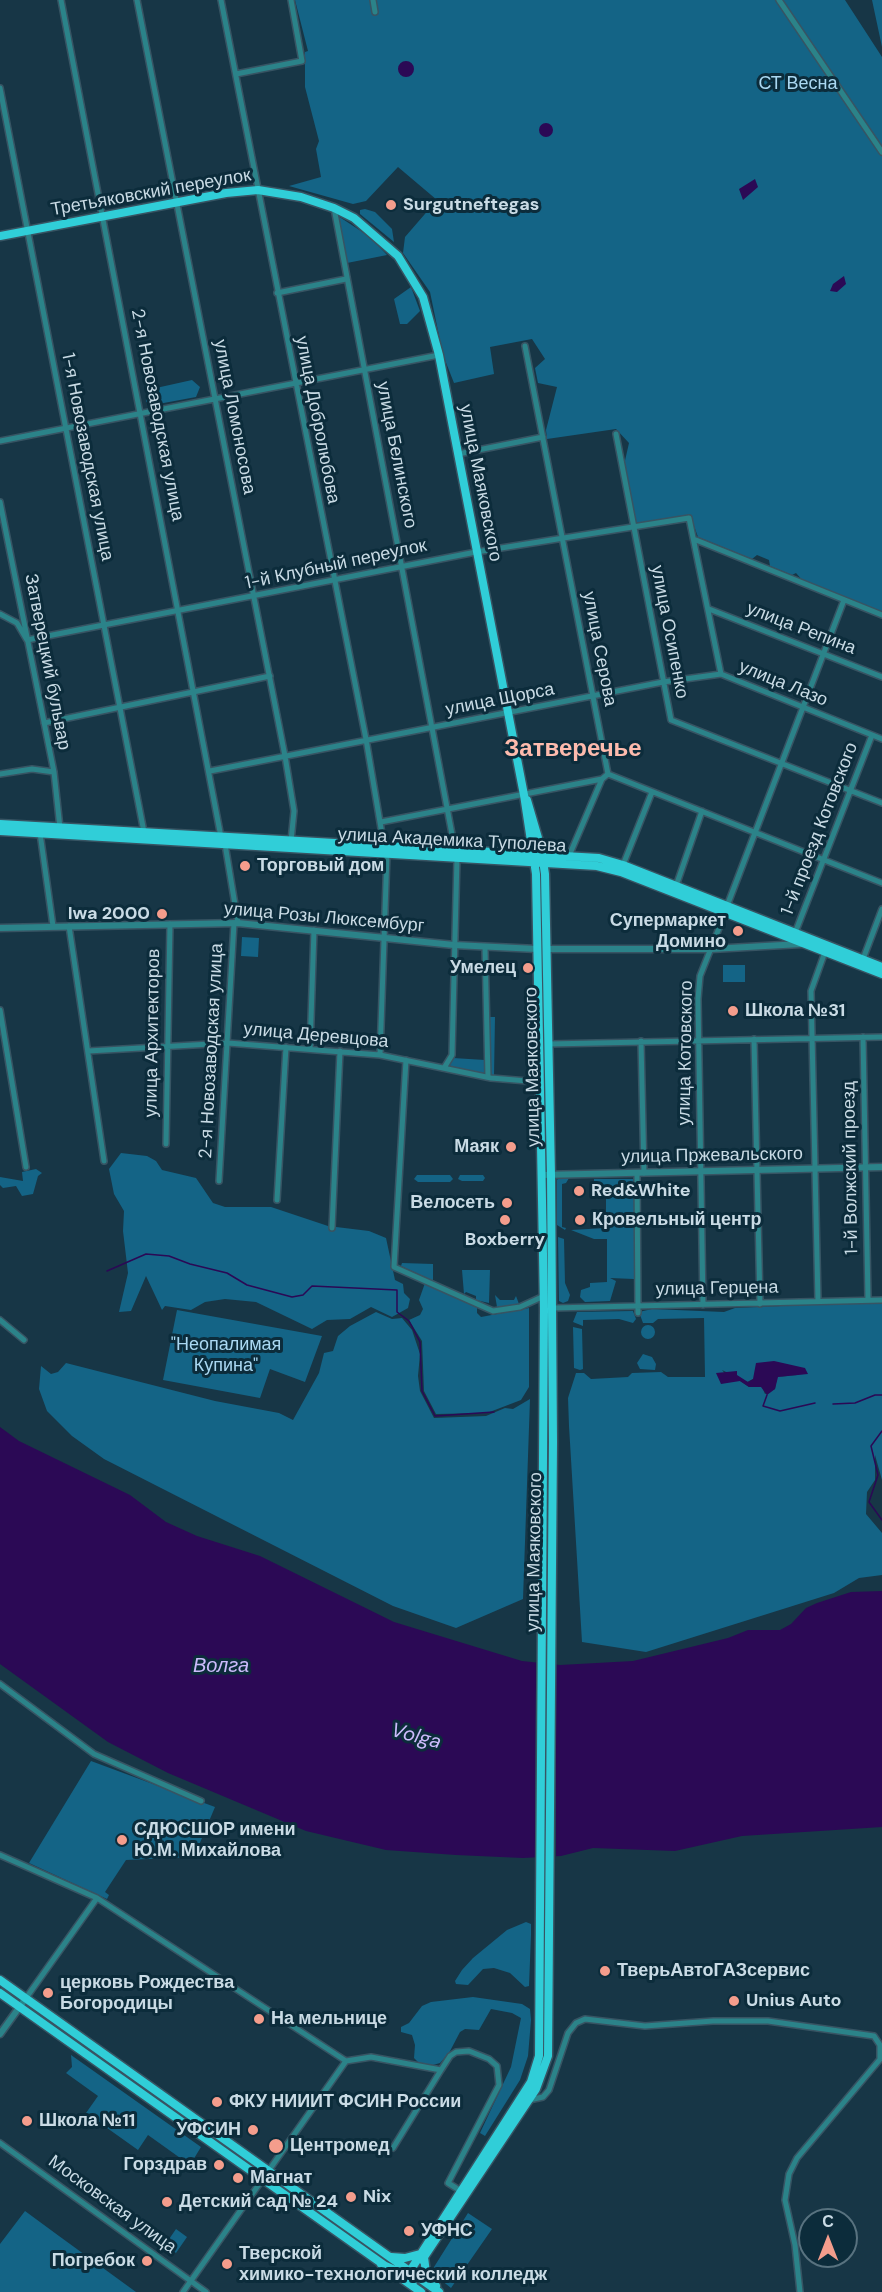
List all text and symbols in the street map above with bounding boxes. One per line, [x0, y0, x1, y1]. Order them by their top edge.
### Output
park label: СТ Весна [758, 73, 838, 95]
street label: Третьяковский переулок [49, 165, 253, 221]
place label: Surgutneftegas [403, 194, 539, 216]
marker: Surgutneftegas [384, 198, 398, 212]
street label: 2-я Новозаводская улица [126, 307, 188, 523]
street label: улица Добролюбова [290, 334, 344, 506]
street label: улица Ломоносова [208, 338, 260, 496]
street label: 1-я Новозаводская улица [56, 351, 118, 563]
street label: улица Белинского [371, 380, 421, 530]
street label: улица Маяковского [454, 402, 506, 564]
street label: 1-й Клубный переулок [243, 535, 429, 595]
street label: улица Осипенко [646, 564, 692, 700]
street label: Затверецкий бульвар [19, 572, 75, 752]
street label: улица Серова [577, 590, 621, 708]
street label: улица Репина [743, 598, 859, 660]
street label: улица Лазо [735, 656, 831, 712]
street label: улица Щорса [444, 679, 556, 721]
district label: Затверечье [504, 736, 642, 764]
street label: 1-й проезд Котовского [777, 739, 863, 919]
street label: улица Академика Туполева [337, 824, 567, 858]
place label: Торговый дом [257, 855, 384, 877]
marker: Торговый дом [238, 859, 252, 873]
street label: улица Розы Люксембург [223, 898, 425, 938]
place label: Iwa 2000 [68, 903, 150, 925]
marker: Iwa 2000 [155, 907, 169, 921]
place label: Супермаркет Домино [610, 910, 726, 952]
marker: Супермаркет Домино [731, 924, 745, 938]
street label: 2-я Новозаводская улица [196, 943, 228, 1159]
street label: улица Архитекторов [141, 948, 165, 1118]
place label: Умелец [450, 957, 516, 979]
marker: Умелец [521, 961, 535, 975]
street label: улица Котовского [674, 980, 698, 1126]
street label: улица Маяковского [521, 987, 545, 1147]
place label: Школа №31 [745, 1000, 845, 1022]
marker: Школа №31 [726, 1004, 740, 1018]
street label: улица Деревцова [243, 1019, 389, 1053]
street label: 1-й Волжский проезд [839, 1081, 863, 1255]
place label: Маяк [454, 1136, 499, 1158]
marker: Маяк [504, 1140, 518, 1154]
street label: улица Пржевальского [621, 1144, 803, 1168]
place label: Red&White [591, 1180, 691, 1202]
marker: Red&White [572, 1184, 586, 1198]
place label: Велосеть [410, 1192, 495, 1214]
marker: Велосеть [500, 1196, 514, 1210]
place label: Кровельный центр [592, 1209, 762, 1231]
marker: Boxberry [498, 1213, 512, 1227]
marker: Кровельный центр [573, 1213, 587, 1227]
place label: Boxberry [465, 1229, 545, 1251]
street label: улица Герцена [655, 1277, 779, 1301]
park label: "Неопалимая Купина" [171, 1334, 281, 1376]
street label: улица Маяковского [523, 1472, 547, 1632]
water label: Волга [193, 1655, 249, 1679]
water label: Volga [388, 1719, 444, 1755]
place label: СДЮСШОР имени Ю.М. Михайлова [134, 1819, 296, 1862]
marker: СДЮСШОР имени Ю.М. Михайлова [115, 1833, 129, 1847]
place label: ТверьАвтоГАЗсервис [617, 1960, 810, 1982]
marker: ТверьАвтоГАЗсервис [598, 1964, 612, 1978]
place label: церковь Рождества Богородицы [60, 1972, 234, 2014]
marker: церковь Рождества Богородицы [41, 1986, 55, 2000]
place label: Unius Auto [746, 1990, 841, 2012]
marker: Unius Auto [727, 1994, 741, 2008]
place label: На мельнице [271, 2008, 387, 2030]
marker: На мельнице [252, 2012, 266, 2026]
place label: ФКУ НИИИТ ФСИН России [229, 2091, 461, 2113]
marker: ФКУ НИИИТ ФСИН России [210, 2095, 224, 2109]
place label: Школа №11 [39, 2110, 135, 2132]
marker: Школа №11 [20, 2114, 34, 2128]
place label: УФСИН [176, 2119, 241, 2141]
marker: УФСИН [246, 2123, 260, 2137]
place label: Центромед [290, 2135, 390, 2157]
marker: Центромед [267, 2137, 285, 2155]
street label: Московская улица [44, 2151, 180, 2259]
place label: Горздрав [123, 2154, 207, 2176]
marker: Горздрав [212, 2158, 226, 2172]
place label: Магнат [250, 2167, 312, 2189]
marker: Магнат [231, 2171, 245, 2185]
place label: Nix [363, 2186, 391, 2208]
marker: Nix [344, 2190, 358, 2204]
place label: Детский сад № 24 [179, 2191, 338, 2213]
marker: Детский сад № 24 [160, 2195, 174, 2209]
north arrow [798, 2208, 858, 2268]
text: С [822, 2211, 834, 2232]
place label: УФНС [421, 2220, 473, 2242]
marker: УФНС [402, 2224, 416, 2238]
place label: Тверской химико-технологический колледж [239, 2243, 547, 2286]
place label: Погребок [52, 2250, 135, 2272]
marker: Погребок [140, 2254, 154, 2268]
marker: Тверской химико-технологический колледж [220, 2257, 234, 2271]

